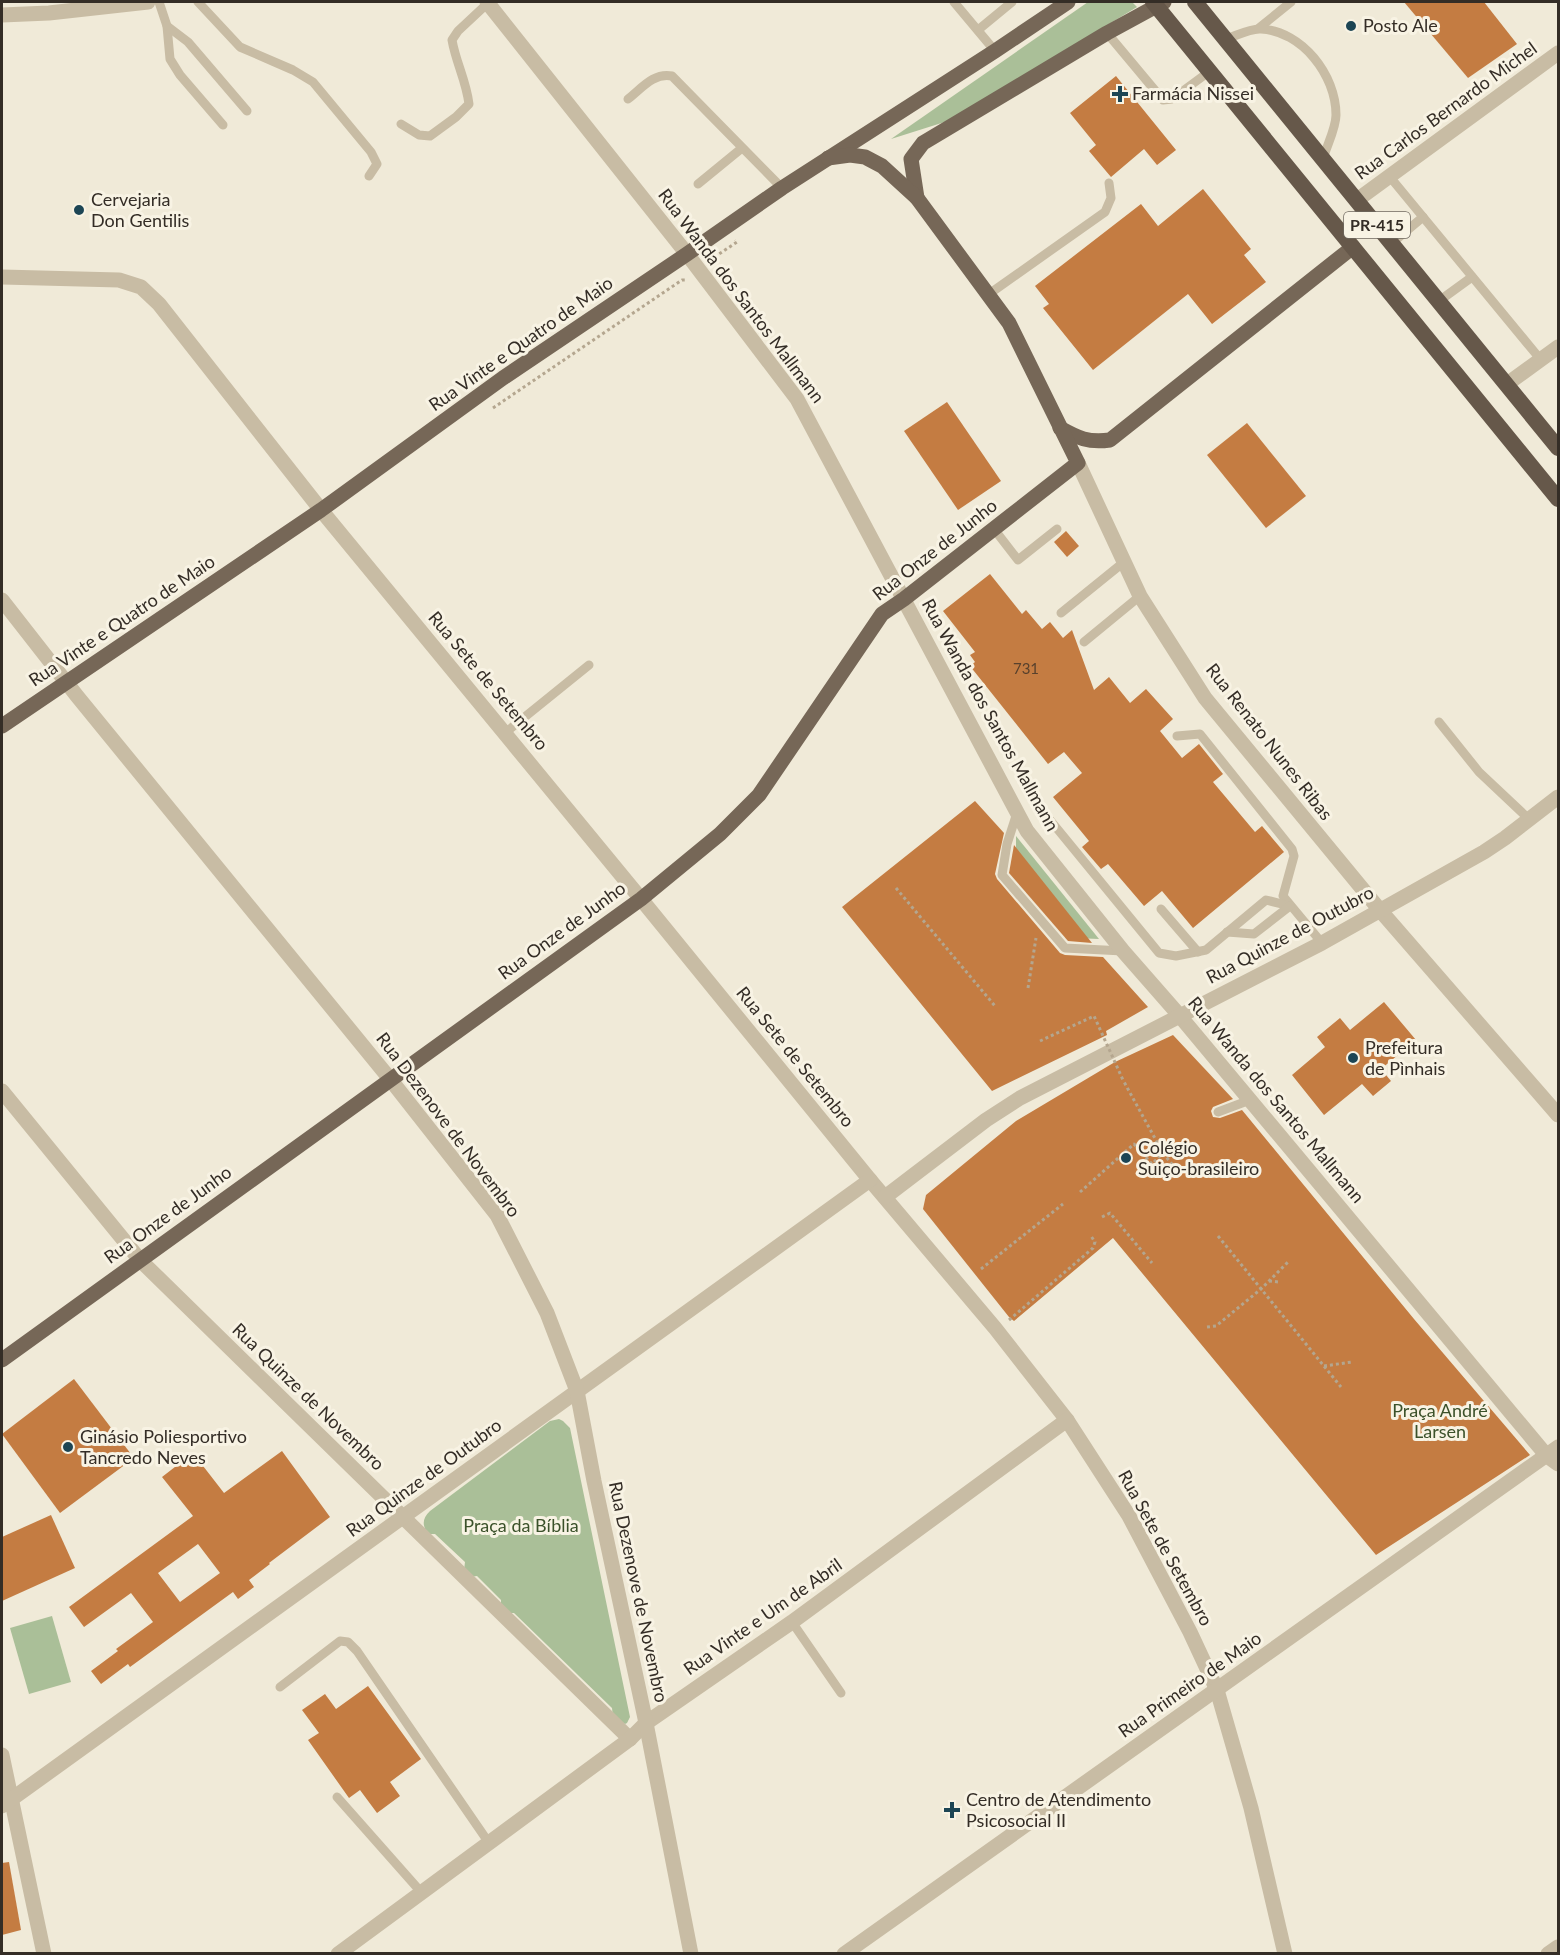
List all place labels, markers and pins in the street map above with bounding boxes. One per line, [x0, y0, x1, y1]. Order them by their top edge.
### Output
place label: Posto Ale [1363, 14, 1438, 36]
marker: Posto Ale [1344, 19, 1358, 33]
place label: Farmácia Nissei [1132, 82, 1254, 104]
marker: Farmácia Nissei [1113, 87, 1127, 101]
place label: Cervejaria Don Gentilis [91, 188, 190, 231]
marker: Cervejaria Don Gentilis [72, 203, 86, 217]
place label: Prefeitura de Pìnhais [1365, 1036, 1446, 1079]
marker: Prefeitura de Pìnhais [1346, 1051, 1360, 1065]
place label: Colégio Suiço-brasileiro [1138, 1136, 1259, 1179]
marker: Colégio Suiço-brasileiro [1119, 1151, 1133, 1165]
place label: Ginásio Poliesportivo Tancredo Neves [80, 1425, 247, 1468]
marker: Ginásio Poliesportivo Tancredo Neves [61, 1440, 75, 1454]
place label: Centro de Atendimento Psicosocial II [966, 1788, 1151, 1831]
marker: Centro de Atendimento Psicosocial II [943, 1801, 961, 1819]

